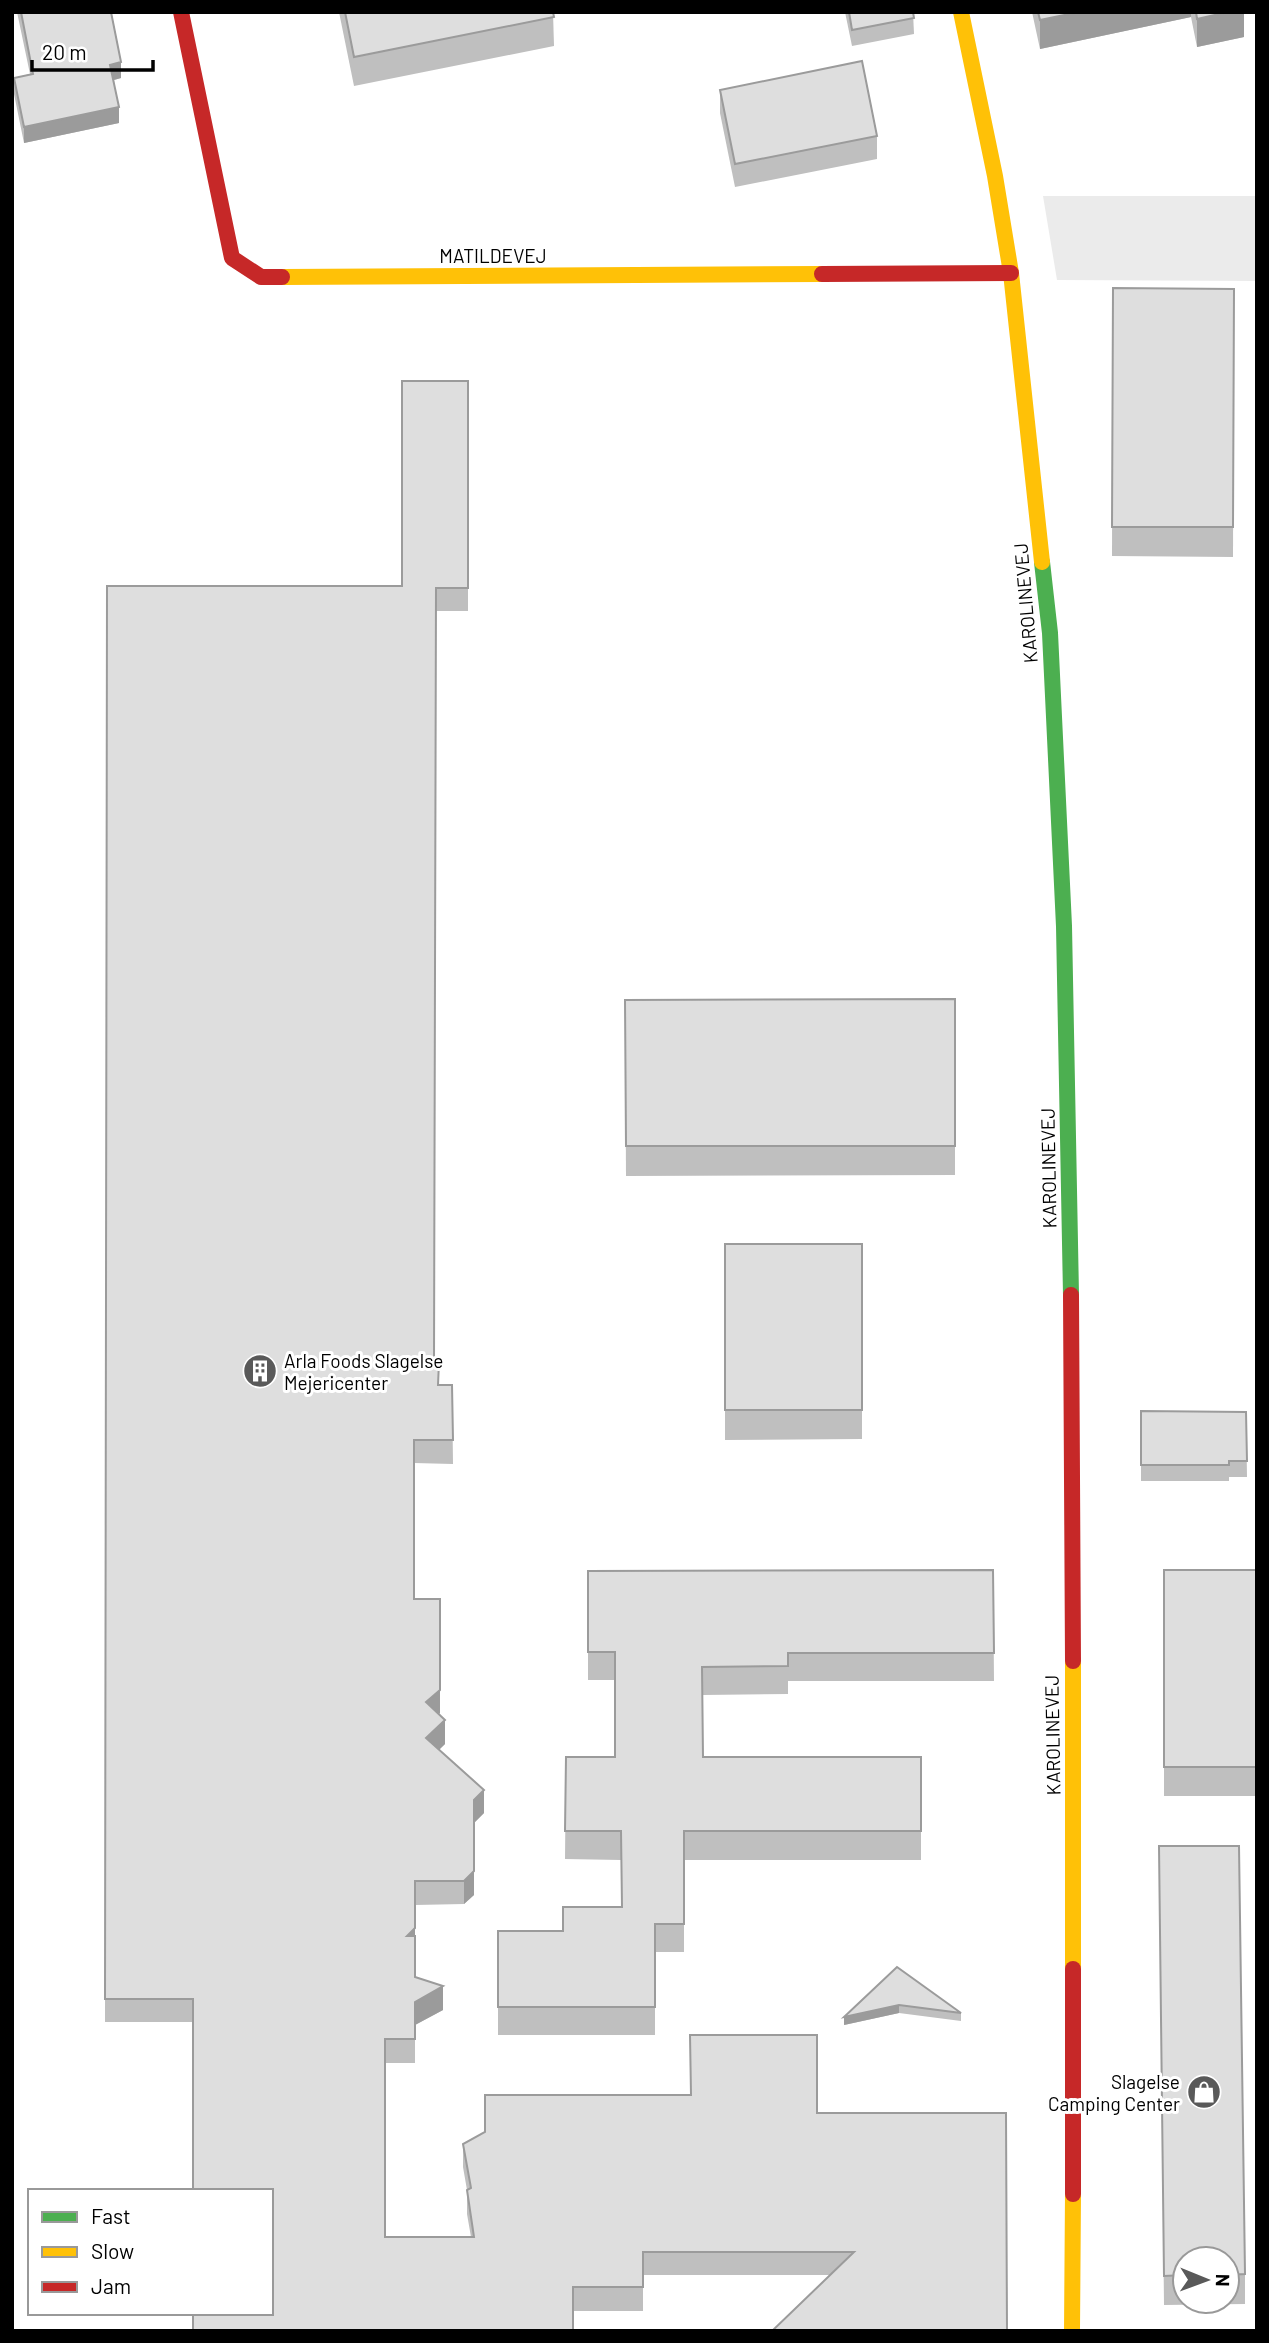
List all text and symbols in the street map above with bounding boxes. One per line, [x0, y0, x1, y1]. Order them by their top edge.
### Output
scale bar [32, 28, 152, 72]
text: 20 m [42, 39, 87, 64]
street label: MATILDEVEJ [439, 244, 547, 267]
street label: KAROLINEVEJ [1008, 542, 1042, 664]
street label: KAROLINEVEJ [1035, 1108, 1061, 1228]
place label: Arla Foods Slagelse Mejericenter [284, 1349, 444, 1394]
building icon: Arla Foods Slagelse Mejericenter [241, 1352, 279, 1390]
street label: KAROLINEVEJ [1039, 1675, 1065, 1795]
place label: Slagelse Camping Center [1048, 2070, 1180, 2115]
shop icon: Slagelse Camping Center [1185, 2073, 1223, 2111]
legend [28, 2189, 273, 2315]
text: Fast [91, 2203, 131, 2228]
text: Slow [91, 2238, 134, 2263]
north arrow [1171, 2245, 1241, 2315]
text: Jam [91, 2273, 131, 2298]
text: N [1212, 2274, 1235, 2287]

